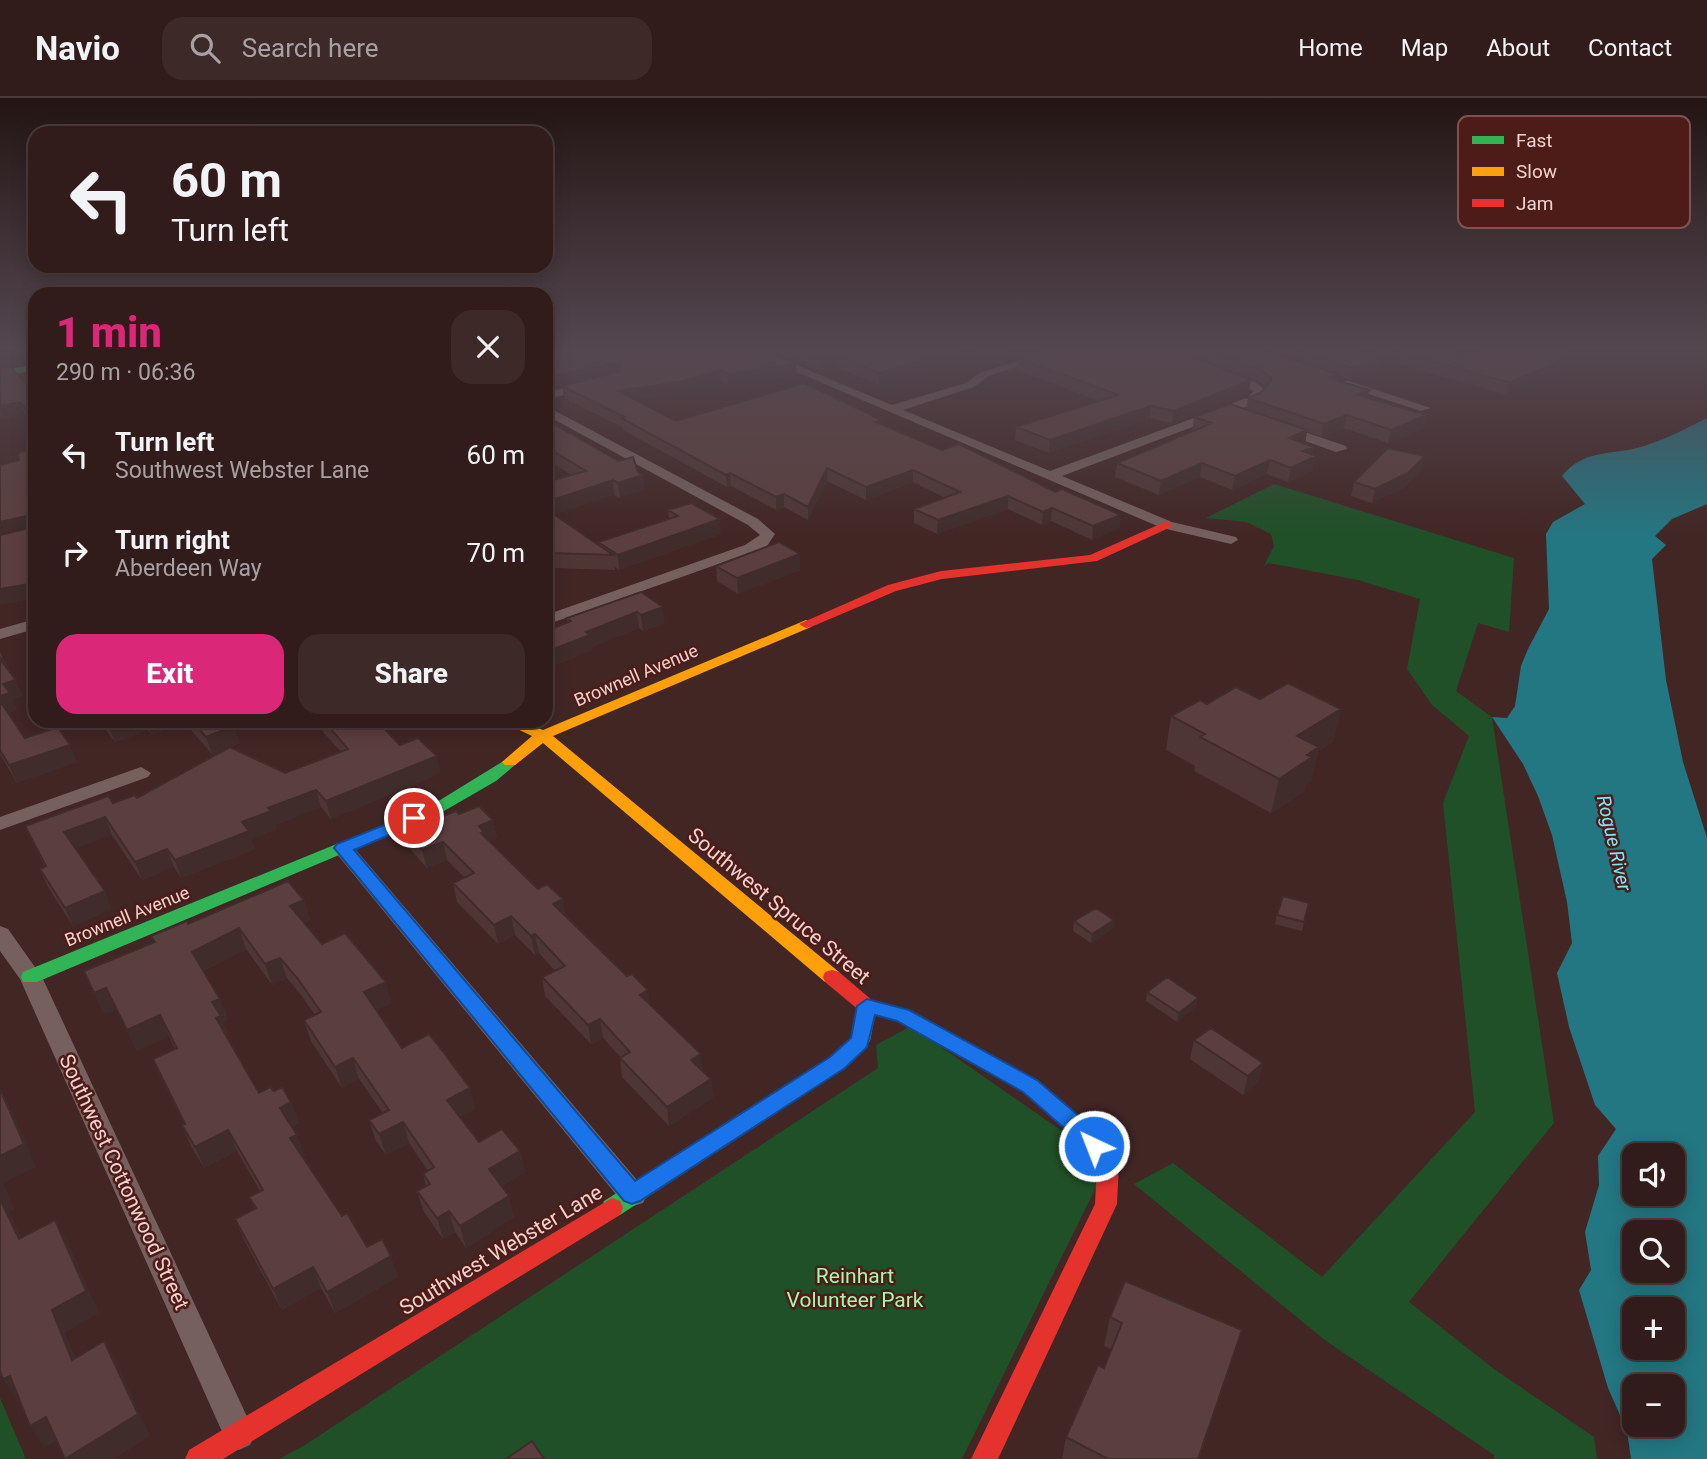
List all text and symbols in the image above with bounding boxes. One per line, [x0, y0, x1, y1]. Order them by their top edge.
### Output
search box [162, 17, 652, 80]
text: Navio [35, 29, 120, 68]
icon: search [186, 29, 224, 67]
text: Search here [242, 33, 379, 63]
text: Home [1298, 34, 1363, 62]
text: Map [1401, 34, 1448, 62]
text: About [1486, 34, 1550, 62]
text: Contact [1588, 34, 1672, 62]
legend [1458, 116, 1690, 228]
text: Fast [1516, 129, 1553, 152]
text: 60 m [171, 152, 282, 209]
icon: left [56, 154, 147, 245]
text: Slow [1516, 160, 1557, 183]
text: Jam [1516, 192, 1553, 215]
text: Turn left [171, 211, 289, 249]
text: 1 min [56, 308, 162, 357]
button: close [451, 310, 525, 384]
text: 290 m · 06:36 [56, 359, 195, 386]
text: Turn left [115, 427, 214, 457]
icon: left [56, 436, 94, 474]
text: 60 m [467, 440, 525, 470]
text: Southwest Webster Lane [115, 457, 369, 484]
text: Turn right [115, 525, 230, 555]
icon: right [56, 534, 94, 572]
text: 70 m [467, 538, 525, 568]
text: Aberdeen Way [115, 555, 262, 582]
button: Exit [56, 634, 284, 714]
button: Share [298, 634, 525, 714]
street label: Brownell Avenue [571, 639, 701, 711]
pin [384, 788, 444, 848]
water label: Rogue River [1592, 793, 1636, 894]
icon: arrive [395, 799, 433, 837]
street label: Southwest Spruce Street [683, 823, 875, 989]
street label: Brownell Avenue [62, 881, 192, 951]
street label: Southwest Cottonwood Street [54, 1050, 194, 1314]
position arrow [1057, 1109, 1131, 1183]
map controls [1622, 1143, 1685, 1437]
button: sound [1622, 1143, 1685, 1206]
street label: Southwest Webster Lane [395, 1180, 607, 1320]
button: search [1622, 1220, 1685, 1283]
park label: Reinhart Volunteer Park [787, 1264, 924, 1312]
button: + [1622, 1297, 1685, 1360]
button: − [1622, 1374, 1685, 1437]

